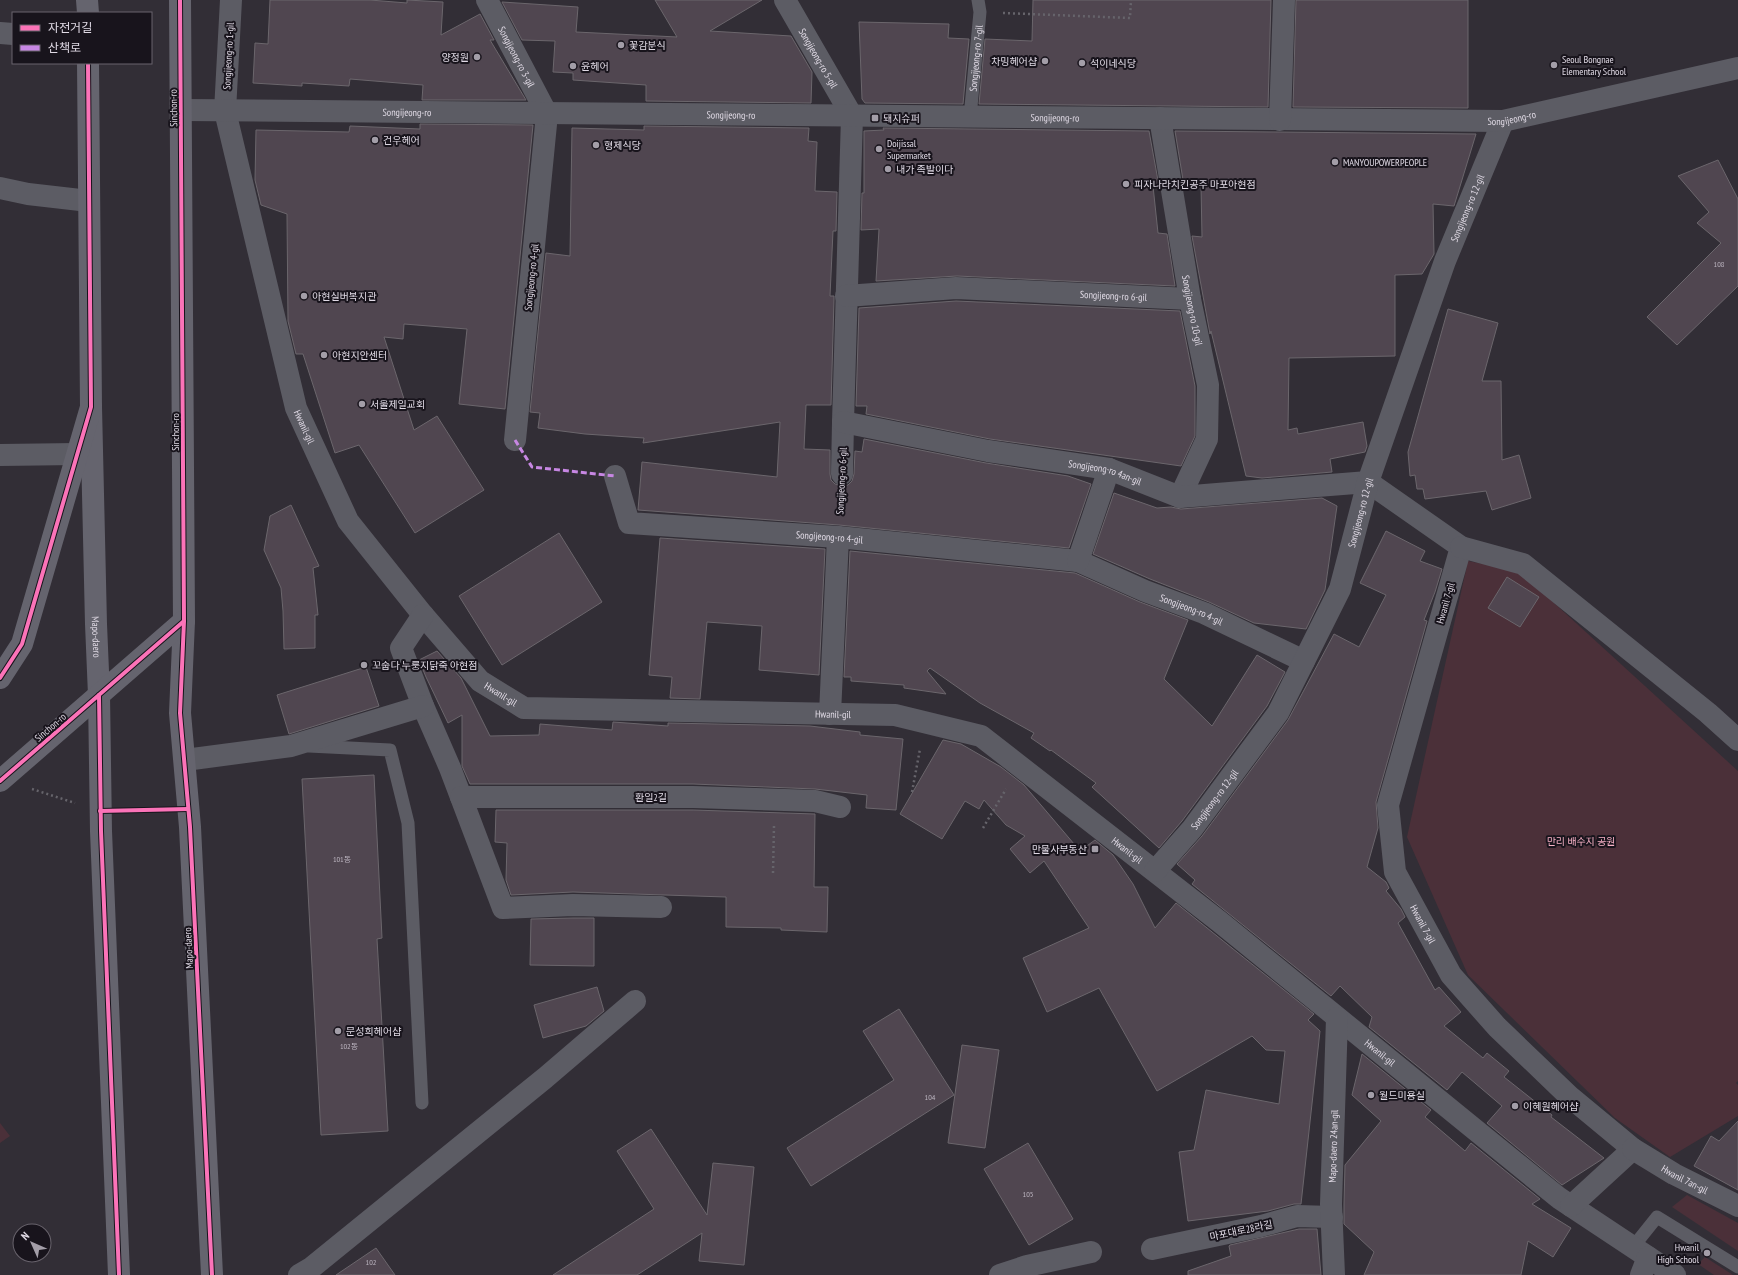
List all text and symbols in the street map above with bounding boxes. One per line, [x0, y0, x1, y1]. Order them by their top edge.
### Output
legend [12, 12, 152, 64]
text: 자전거길 [48, 20, 92, 35]
street label: Songijeong-ro 1-gil [220, 22, 237, 90]
street label: Songijeong-ro 3-gil [495, 24, 538, 90]
street label: Songijeong-ro 7-gil [966, 24, 986, 92]
street label: Songijeong-ro 5-gil [796, 26, 841, 91]
place label: 꽃감분식 [629, 39, 666, 52]
text: 산책로 [48, 40, 81, 55]
marker: 꽃감분식 [616, 40, 626, 50]
place label: 양정원 [441, 51, 469, 64]
marker: 양정원 [472, 52, 482, 62]
place label: Seoul Bongnae Elementary School [1562, 53, 1627, 78]
place label: 차밍헤어샵 [991, 55, 1038, 68]
marker: 차밍헤어샵 [1040, 56, 1050, 66]
place label: 석이네식당 [1090, 57, 1136, 70]
marker: 석이네식당 [1077, 58, 1087, 68]
place label: 윤헤어 [581, 60, 609, 73]
marker: Seoul Bongnae Elementary School [1549, 60, 1559, 70]
marker: 윤헤어 [568, 61, 578, 71]
street label: Sinchon-ro [167, 89, 180, 127]
street label: Songijeong-ro [383, 106, 431, 119]
street label: Songijeong-ro [707, 108, 755, 122]
street label: Songijeong-ro [1488, 108, 1537, 128]
street label: Songijeong-ro [1031, 111, 1079, 124]
place label: 돼지슈퍼 [883, 112, 920, 125]
marker: 돼지슈퍼 [870, 113, 880, 123]
place label: 건우헤어 [383, 134, 420, 147]
marker: 건우헤어 [370, 135, 380, 145]
place label: Doijissal Supermarket [887, 137, 931, 162]
place label: 형제식당 [604, 139, 641, 152]
marker: 형제식당 [591, 140, 601, 150]
marker: Doijissal Supermarket [874, 144, 884, 154]
place label: MANYOUPOWERPEOPLE [1343, 156, 1427, 169]
marker: MANYOUPOWERPEOPLE [1330, 157, 1340, 167]
place label: 내가 족발이다 [896, 163, 954, 176]
marker: 내가 족발이다 [883, 164, 893, 174]
street label: Songijeong-ro 12-gil [1448, 172, 1487, 244]
place label: 피자나라치킨공주 마포아현점 [1134, 178, 1256, 191]
marker: 피자나라치킨공주 마포아현점 [1121, 179, 1131, 189]
street label: Songijeong-ro 4-gil [522, 242, 542, 311]
house number: 108 [1714, 259, 1725, 269]
street label: Songijeong-ro 10-gil [1179, 274, 1206, 347]
street label: Songijeong-ro 6-gil [1080, 288, 1148, 304]
place label: 아현실버복지관 [312, 290, 377, 303]
marker: 아현실버복지관 [299, 291, 309, 301]
place label: 아현지안센터 [332, 349, 387, 362]
marker: 아현지안센터 [319, 350, 329, 360]
place label: 서울제일교회 [370, 398, 425, 411]
marker: 서울제일교회 [357, 399, 367, 409]
street label: Hwanil-gil [291, 408, 318, 446]
street label: Sinchon-ro [169, 413, 182, 451]
street label: Songijeong-ro 6-gil [833, 447, 850, 515]
street label: Songijeong-ro 4an-gil [1067, 457, 1144, 488]
street label: Songijeong-ro 12-gil [1345, 475, 1376, 549]
street label: Songijeong-ro 4-gil [796, 528, 864, 547]
street label: Hwanil 7-gil [1433, 581, 1458, 625]
street label: Songijeong-ro 4-gil [1158, 591, 1226, 628]
street label: Mapo-daero [89, 616, 103, 658]
place label: 꼬숩다 누룽지닭죽 아현점 [372, 659, 477, 672]
marker: 꼬숩다 누룽지닭죽 아현점 [359, 660, 369, 670]
street label: Hwanil-gil [482, 679, 520, 710]
street label: Hwanil-gil [815, 707, 852, 721]
street label: Sinchon-ro [32, 710, 69, 745]
street label: Songijeong-ro 12-gil [1188, 766, 1241, 832]
street label: 환일2길 [635, 791, 667, 804]
street label: Hwanil-gil [1109, 834, 1146, 867]
park label: 만리 배수지 공원 [1547, 835, 1615, 848]
place label: 만물사부동산 [1032, 843, 1087, 856]
marker: 만물사부동산 [1090, 844, 1100, 854]
house number: 101동 [333, 854, 351, 864]
street label: Hwanil 7-gil [1407, 903, 1439, 946]
street label: Mapo-daero [181, 927, 196, 969]
place label: 문성희헤어샵 [346, 1025, 402, 1038]
marker: 문성희헤어샵 [333, 1026, 343, 1036]
street label: Hwanil-gil [1362, 1036, 1398, 1070]
house number: 102동 [340, 1041, 358, 1051]
place label: 월드미용실 [1379, 1089, 1425, 1102]
marker: 월드미용실 [1366, 1090, 1376, 1100]
house number: 104 [925, 1092, 936, 1102]
place label: 이혜원헤어샵 [1523, 1100, 1579, 1113]
marker: 이혜원헤어샵 [1510, 1101, 1520, 1111]
street label: Mapo-daero 24an-gil [1326, 1109, 1341, 1183]
street label: Hwanil 7an-gil [1659, 1162, 1711, 1197]
house number: 105 [1023, 1189, 1033, 1199]
street label: 마포대로28라길 [1208, 1217, 1274, 1244]
north arrow [12, 1223, 52, 1263]
text: N [18, 1229, 32, 1243]
place label: Hwanil High School [1657, 1241, 1700, 1266]
marker: Hwanil High School [1702, 1248, 1712, 1258]
house number: 102 [366, 1257, 377, 1267]

